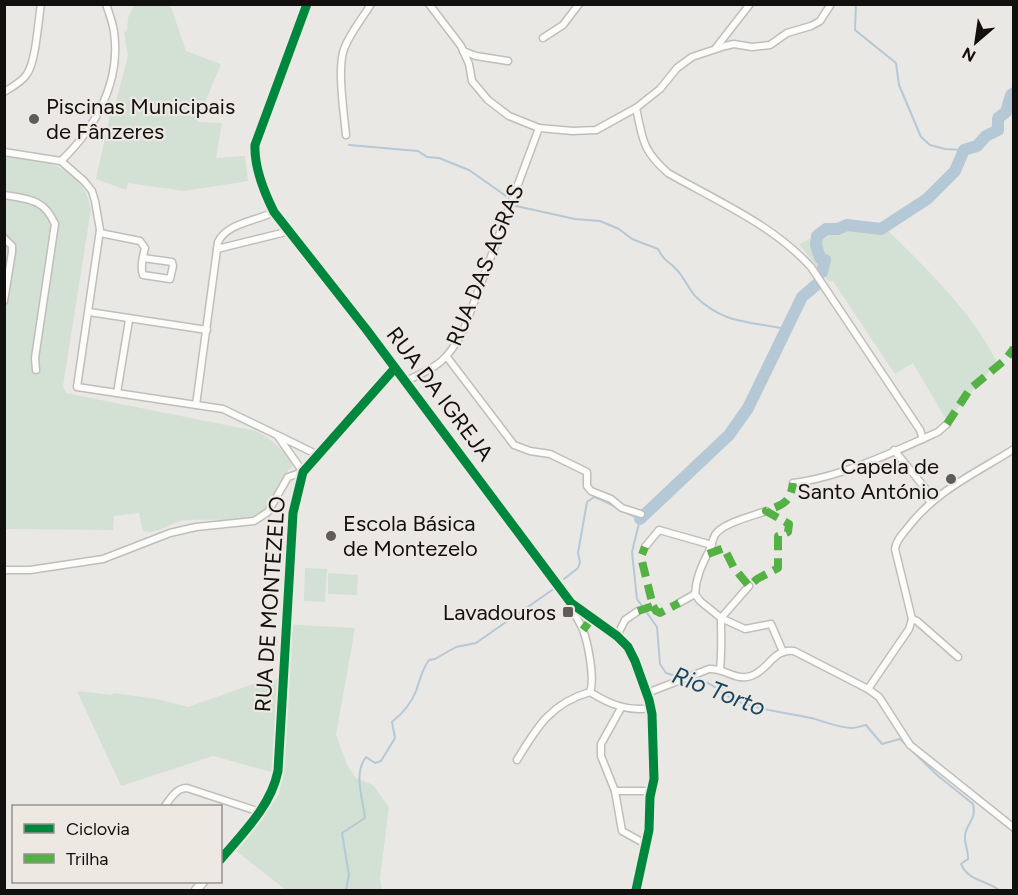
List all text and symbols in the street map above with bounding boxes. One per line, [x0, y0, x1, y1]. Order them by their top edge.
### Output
north arrow [946, 12, 1006, 72]
text: N [959, 43, 979, 66]
place label: Piscinas Municipais de Fânzeres [46, 93, 235, 145]
marker: Piscinas Municipais de Fânzeres [27, 112, 41, 126]
street label: RUA DAS AGRAS [440, 180, 530, 350]
street label: RUA DA IGREJA [381, 322, 499, 466]
place label: Capela de Santo António [797, 453, 939, 505]
marker: Capela de Santo António [944, 472, 958, 486]
street label: RUA DE MONTEZELO [249, 495, 291, 713]
place label: Escola Básica de Montezelo [343, 510, 478, 562]
marker: Escola Básica de Montezelo [324, 529, 338, 543]
place label: Lavadouros [443, 599, 556, 626]
marker: Lavadouros [561, 605, 575, 619]
water label: Rio Torto [668, 660, 770, 722]
legend [12, 805, 222, 883]
text: Ciclovia [66, 818, 130, 840]
text: Trilha [66, 848, 109, 870]

